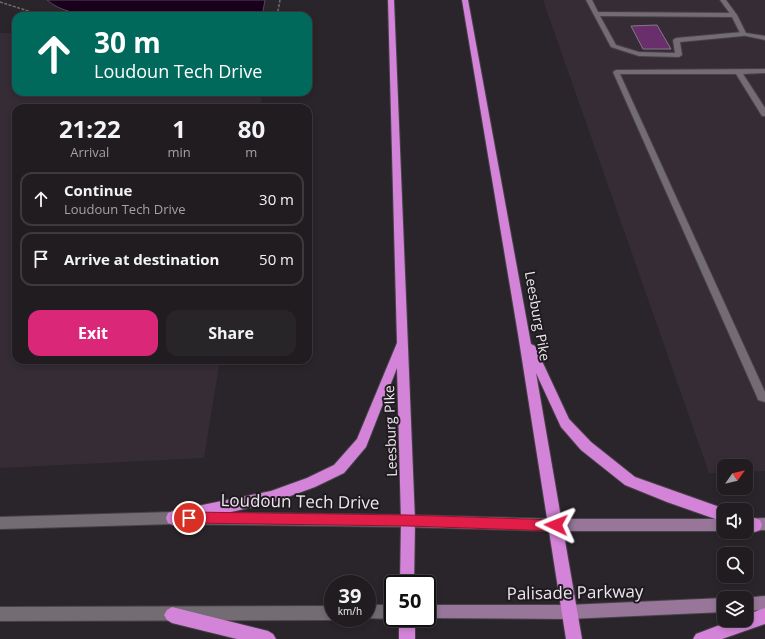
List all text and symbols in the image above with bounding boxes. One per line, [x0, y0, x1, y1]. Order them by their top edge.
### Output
text: 30 m [94, 23, 161, 61]
icon: ahead [28, 28, 80, 80]
text: Loudoun Tech Drive [94, 59, 262, 83]
text: 21:22 [59, 112, 121, 145]
text: 1 [172, 112, 186, 145]
text: 80 [238, 112, 265, 145]
text: Arrival [70, 143, 109, 161]
text: min [167, 143, 191, 161]
text: m [245, 143, 257, 161]
text: Continue [64, 180, 132, 200]
icon: ahead [30, 188, 52, 210]
text: 30 m [259, 189, 294, 209]
text: Loudoun Tech Drive [64, 200, 186, 218]
icon: arrive [30, 248, 52, 270]
text: Arrive at destination [64, 249, 219, 269]
text: 50 m [259, 249, 294, 269]
street label: Leesburg Pike [521, 270, 555, 363]
button: Exit [28, 310, 158, 356]
button: Share [166, 310, 296, 356]
street label: Leesburg PIke [379, 385, 401, 477]
north arrow [717, 459, 753, 495]
map controls [717, 459, 753, 627]
street label: Loudoun Tech Drive [220, 488, 380, 514]
pin [172, 501, 206, 535]
button: sound [717, 503, 753, 539]
position arrow [535, 504, 577, 546]
icon: arrive [178, 507, 200, 529]
button: search [717, 547, 753, 583]
speed limit sign: 50 [384, 575, 436, 627]
street label: Palisade Parkway [506, 579, 644, 605]
text: 39 [339, 582, 361, 609]
button: layers [717, 591, 753, 627]
text: km/h [338, 604, 362, 618]

